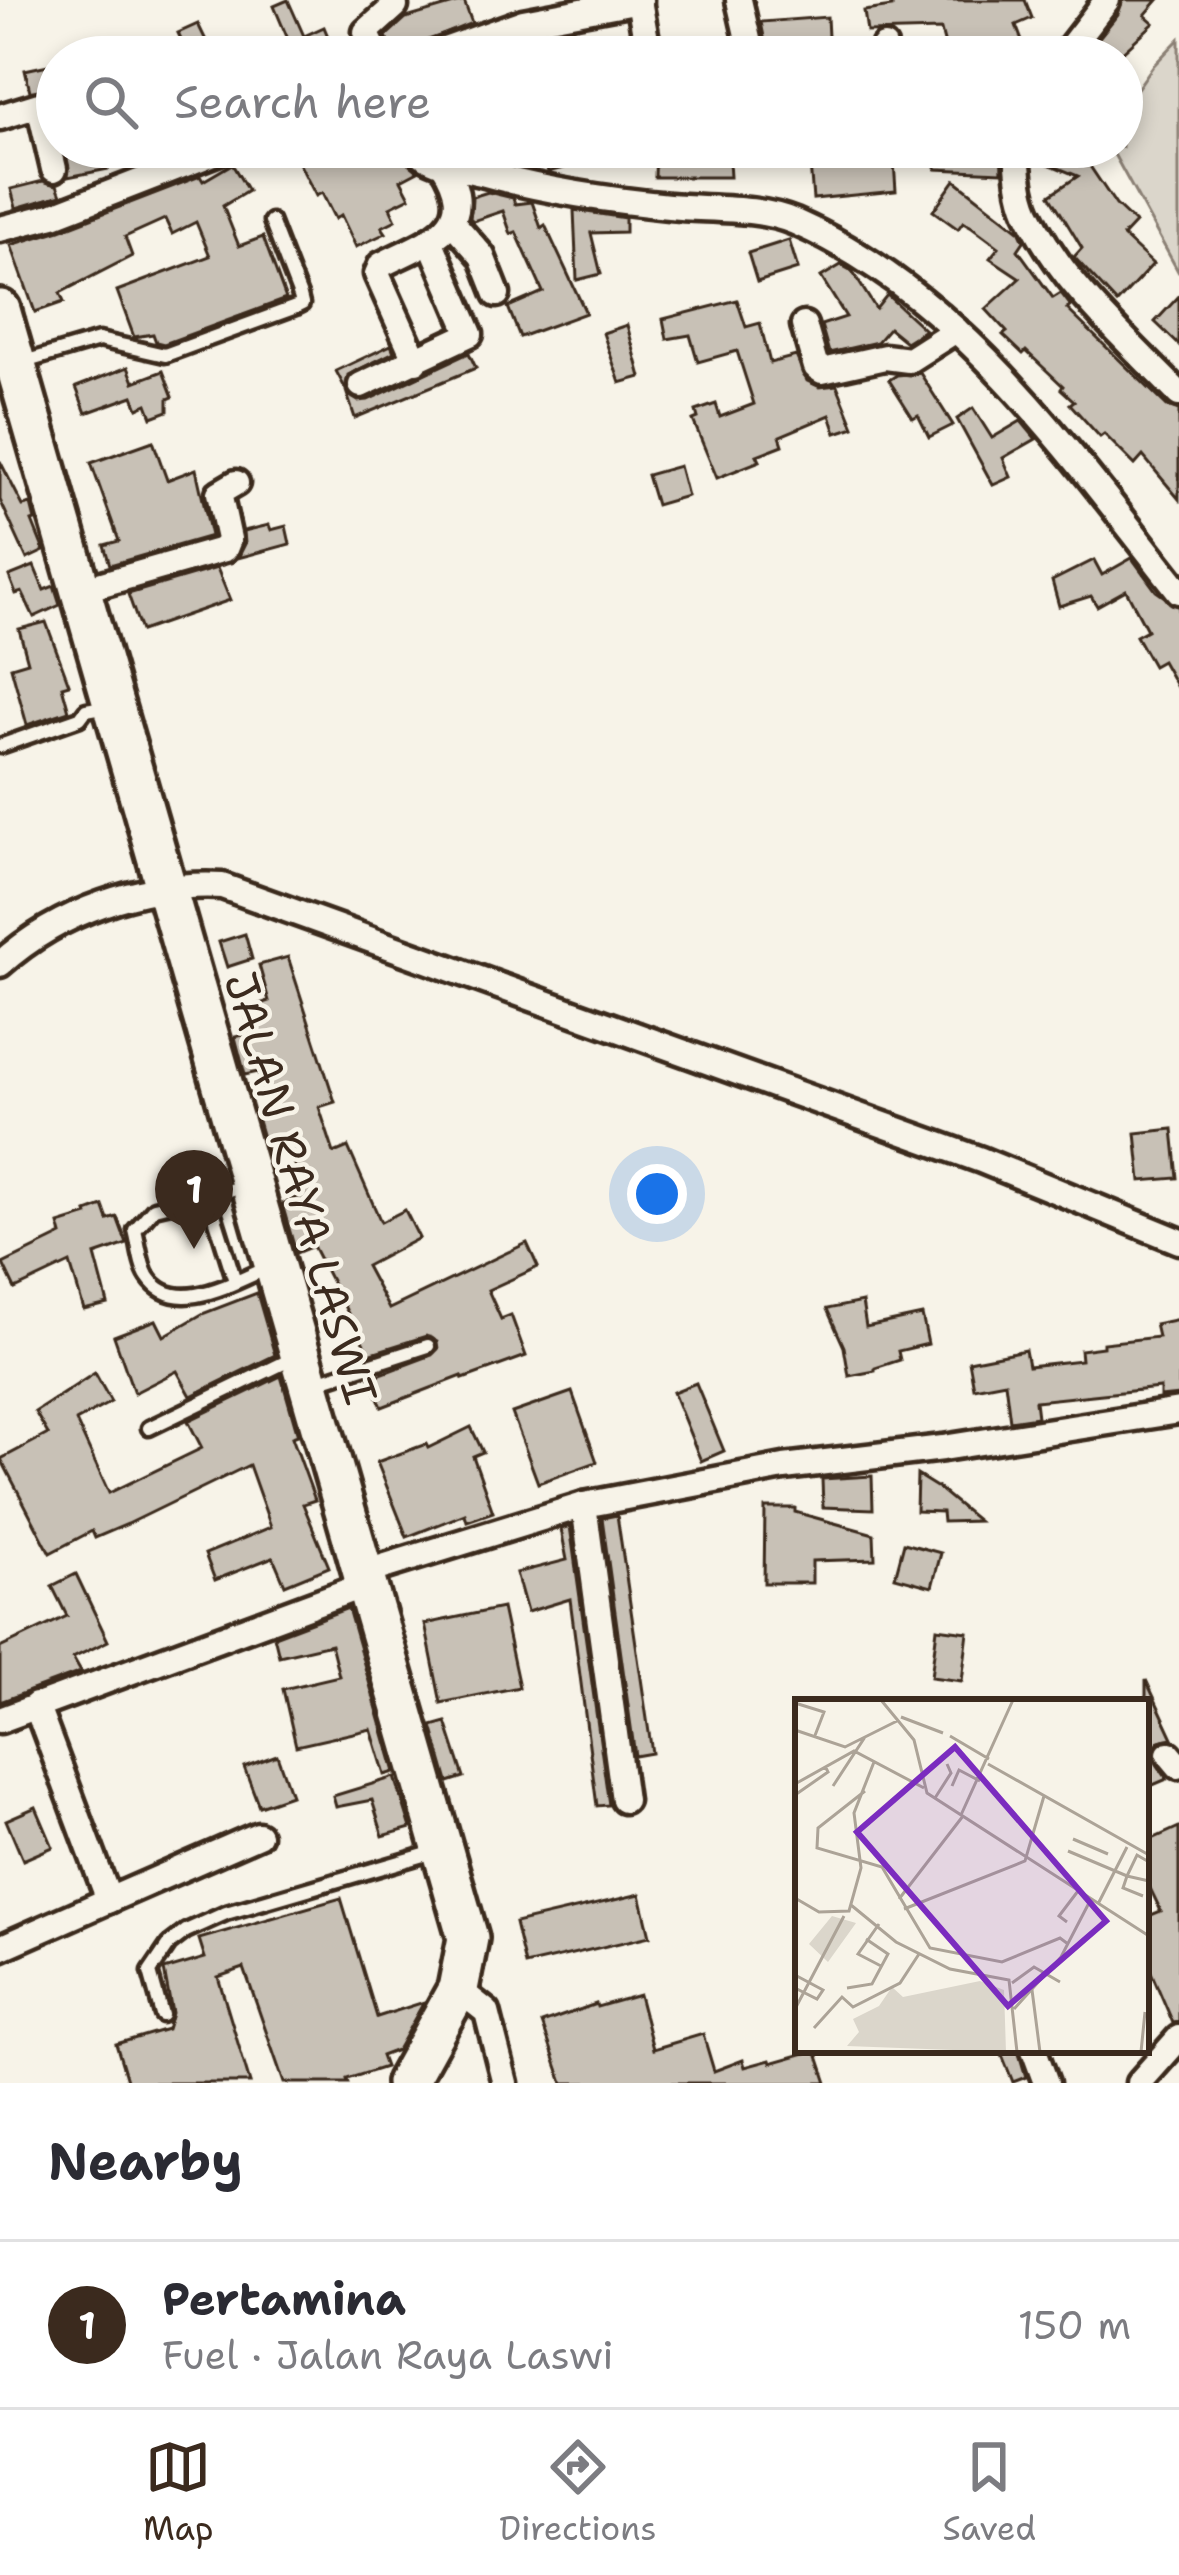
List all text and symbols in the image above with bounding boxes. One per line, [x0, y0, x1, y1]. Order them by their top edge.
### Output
search box [36, 36, 1143, 168]
icon: search [78, 69, 144, 135]
text: Search here [174, 72, 431, 132]
street label: JALAN RAYA LASWI [211, 965, 391, 1411]
pin: 1 [155, 1150, 233, 1249]
your location [627, 1164, 687, 1224]
inset map [795, 1699, 1149, 2053]
text: Nearby [48, 2127, 243, 2195]
text: Pertamina [162, 2269, 406, 2329]
text: 1 [78, 2299, 96, 2351]
text: 150 m [1018, 2299, 1131, 2351]
text: Fuel · Jalan Raya Laswi [162, 2329, 614, 2381]
tab: Map [143, 2434, 214, 2551]
tab: Directions [499, 2434, 657, 2551]
tab: Saved [942, 2434, 1036, 2551]

